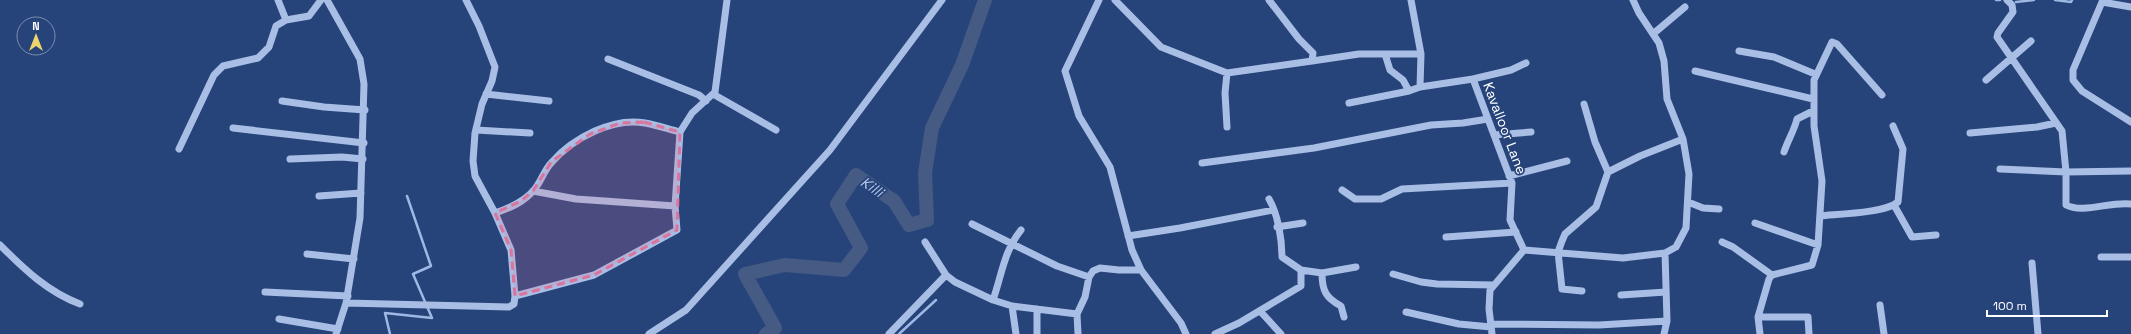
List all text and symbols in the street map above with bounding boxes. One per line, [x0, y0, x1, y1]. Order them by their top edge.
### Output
north arrow [16, 16, 56, 56]
text: N [32, 19, 40, 33]
street label: Kavalloor Lane [1479, 79, 1531, 177]
water label: Killi [857, 172, 889, 202]
scale bar [1987, 292, 2107, 318]
text: 100 m [1993, 298, 2027, 314]

